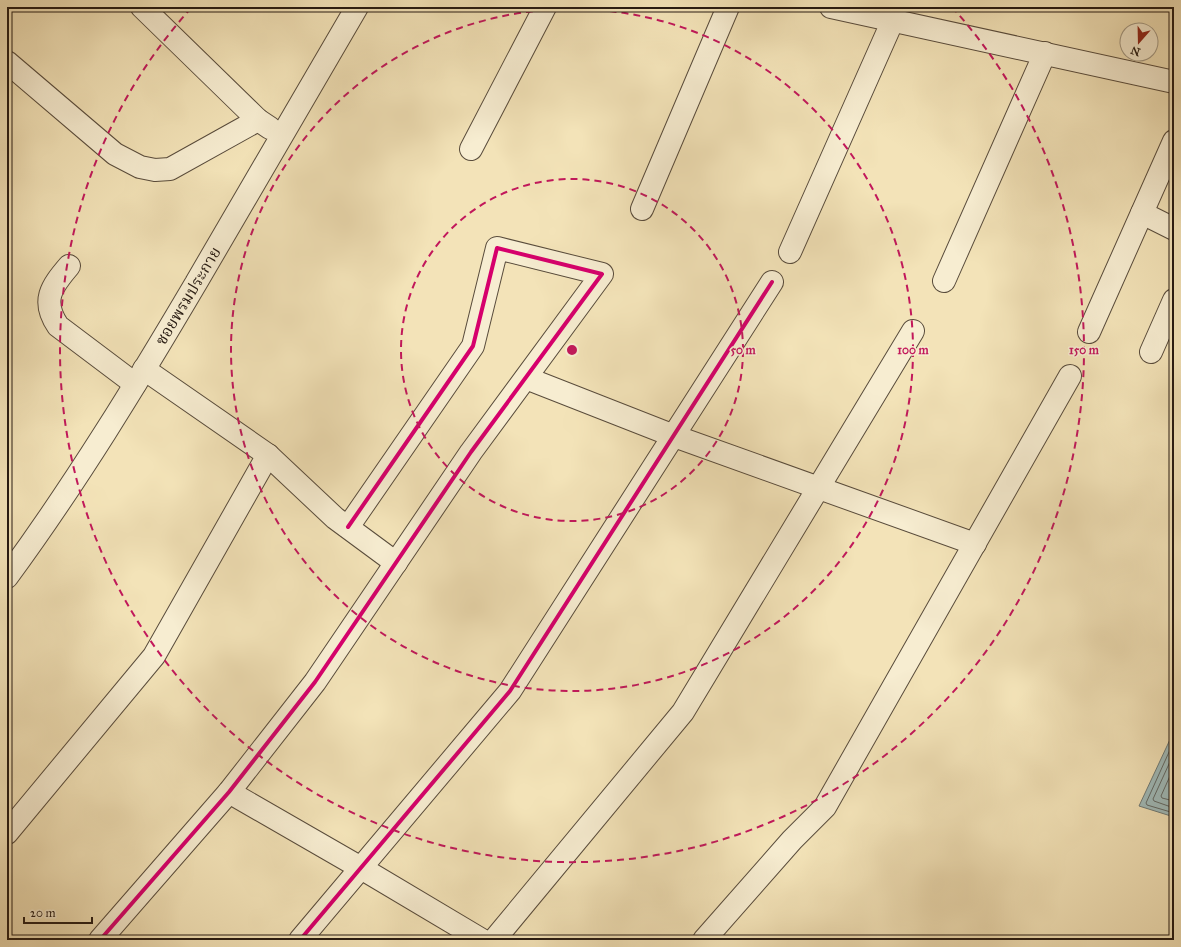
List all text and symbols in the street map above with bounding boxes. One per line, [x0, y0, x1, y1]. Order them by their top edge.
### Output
north arrow [1119, 22, 1159, 62]
text: N [1129, 43, 1142, 59]
street label: ซอยพรมประกาย [151, 243, 225, 349]
centre of rings [565, 343, 579, 357]
text: 50 m [730, 343, 757, 357]
text: 100 m [897, 343, 930, 357]
text: 150 m [1069, 343, 1100, 357]
scale bar [24, 899, 92, 925]
text: 20 m [30, 906, 56, 920]

